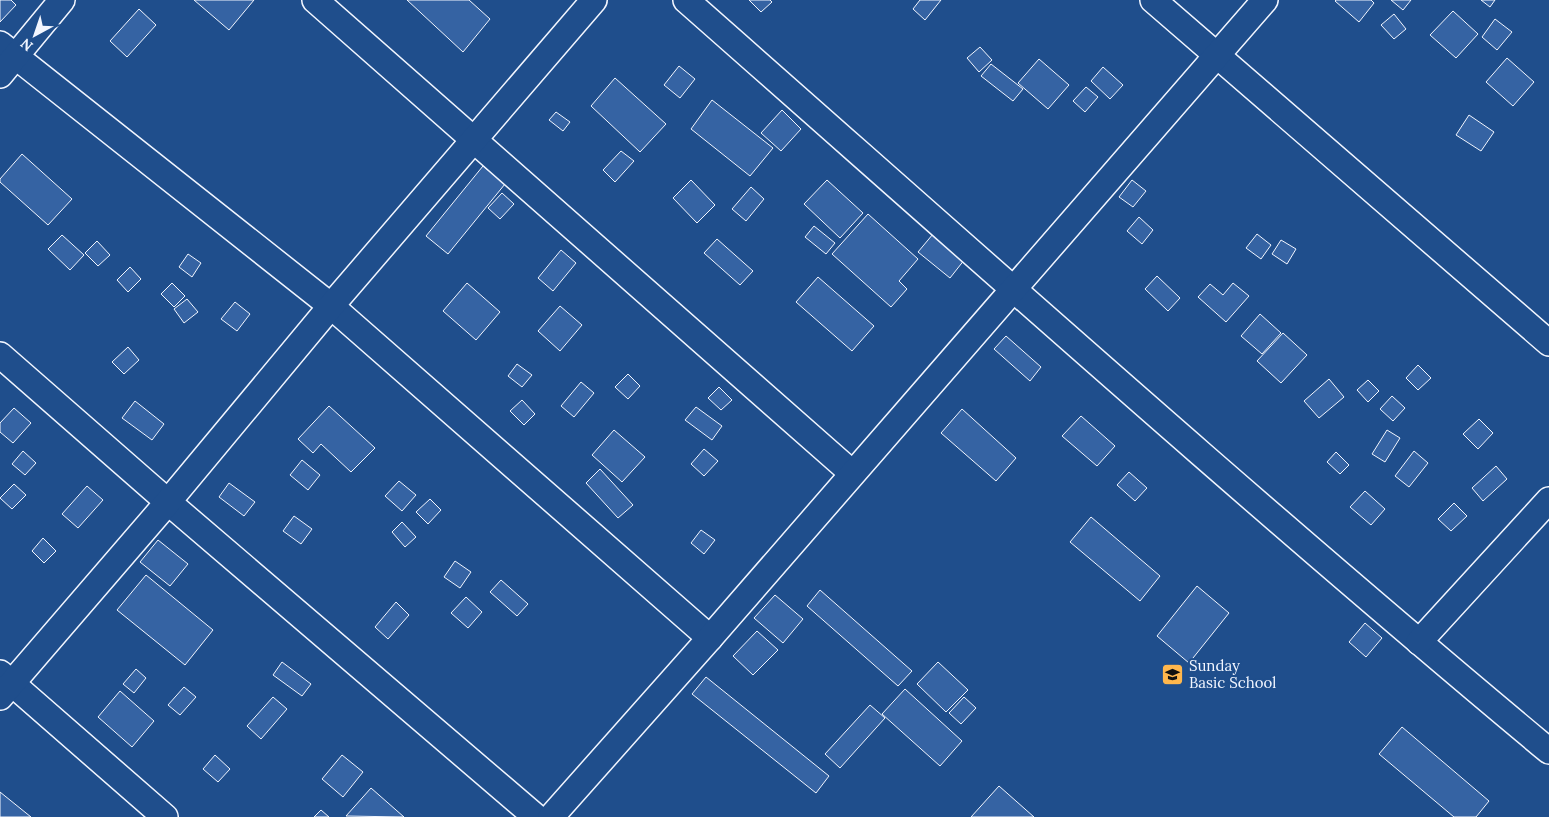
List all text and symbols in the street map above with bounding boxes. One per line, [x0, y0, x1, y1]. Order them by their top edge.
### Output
north arrow [10, 10, 60, 60]
text: N [17, 34, 37, 55]
place label: Sunday Basic School [1189, 656, 1276, 692]
school or university icon: Sunday Basic School [1161, 662, 1185, 686]

